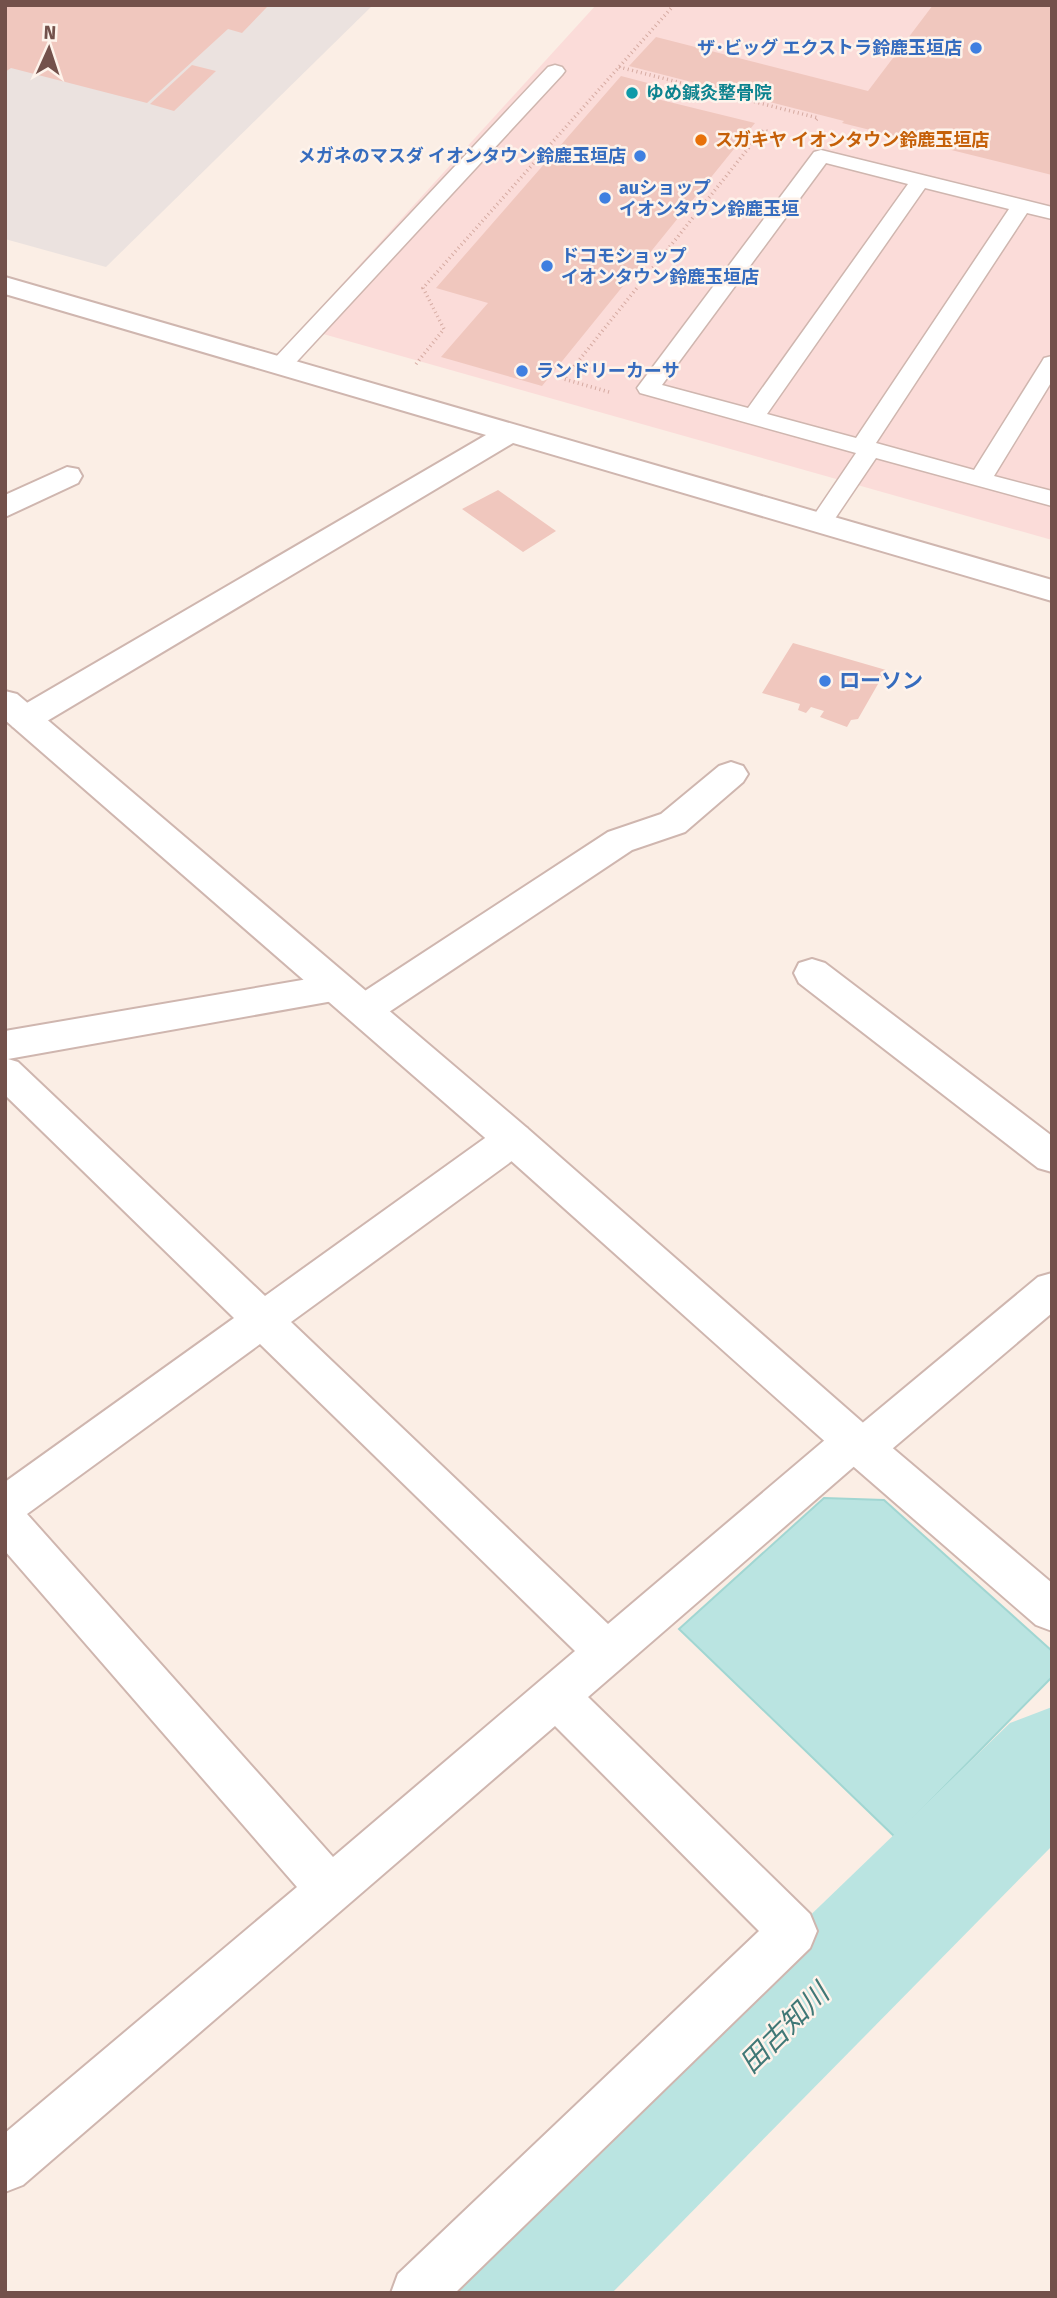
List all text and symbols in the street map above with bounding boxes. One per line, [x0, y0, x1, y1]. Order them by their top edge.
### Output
north arrow [14, 14, 84, 84]
text: N [43, 21, 57, 44]
place label: ザ･ビッグ エクストラ鈴鹿玉垣店 [697, 37, 962, 59]
marker: ザ･ビッグ エクストラ鈴鹿玉垣店 [968, 40, 984, 56]
place label: ゆめ鍼灸整骨院 [646, 82, 772, 104]
marker: ゆめ鍼灸整骨院 [624, 85, 640, 101]
place label: スガキヤ イオンタウン鈴鹿玉垣店 [715, 129, 989, 151]
marker: スガキヤ イオンタウン鈴鹿玉垣店 [693, 132, 709, 148]
place label: メガネのマスダ イオンタウン鈴鹿玉垣店 [298, 145, 626, 167]
marker: メガネのマスダ イオンタウン鈴鹿玉垣店 [632, 148, 648, 164]
place label: auショップ イオンタウン鈴鹿玉垣 [619, 177, 799, 220]
marker: auショップ イオンタウン鈴鹿玉垣 [597, 190, 613, 206]
place label: ドコモショップ イオンタウン鈴鹿玉垣店 [561, 245, 759, 288]
marker: ドコモショップ イオンタウン鈴鹿玉垣店 [539, 258, 555, 274]
place label: ランドリーカーサ [536, 360, 680, 382]
marker: ランドリーカーサ [514, 363, 530, 379]
place label: ローソン [839, 668, 923, 694]
marker: ローソン [817, 673, 833, 689]
water label: 田古知川 [733, 1975, 838, 2080]

